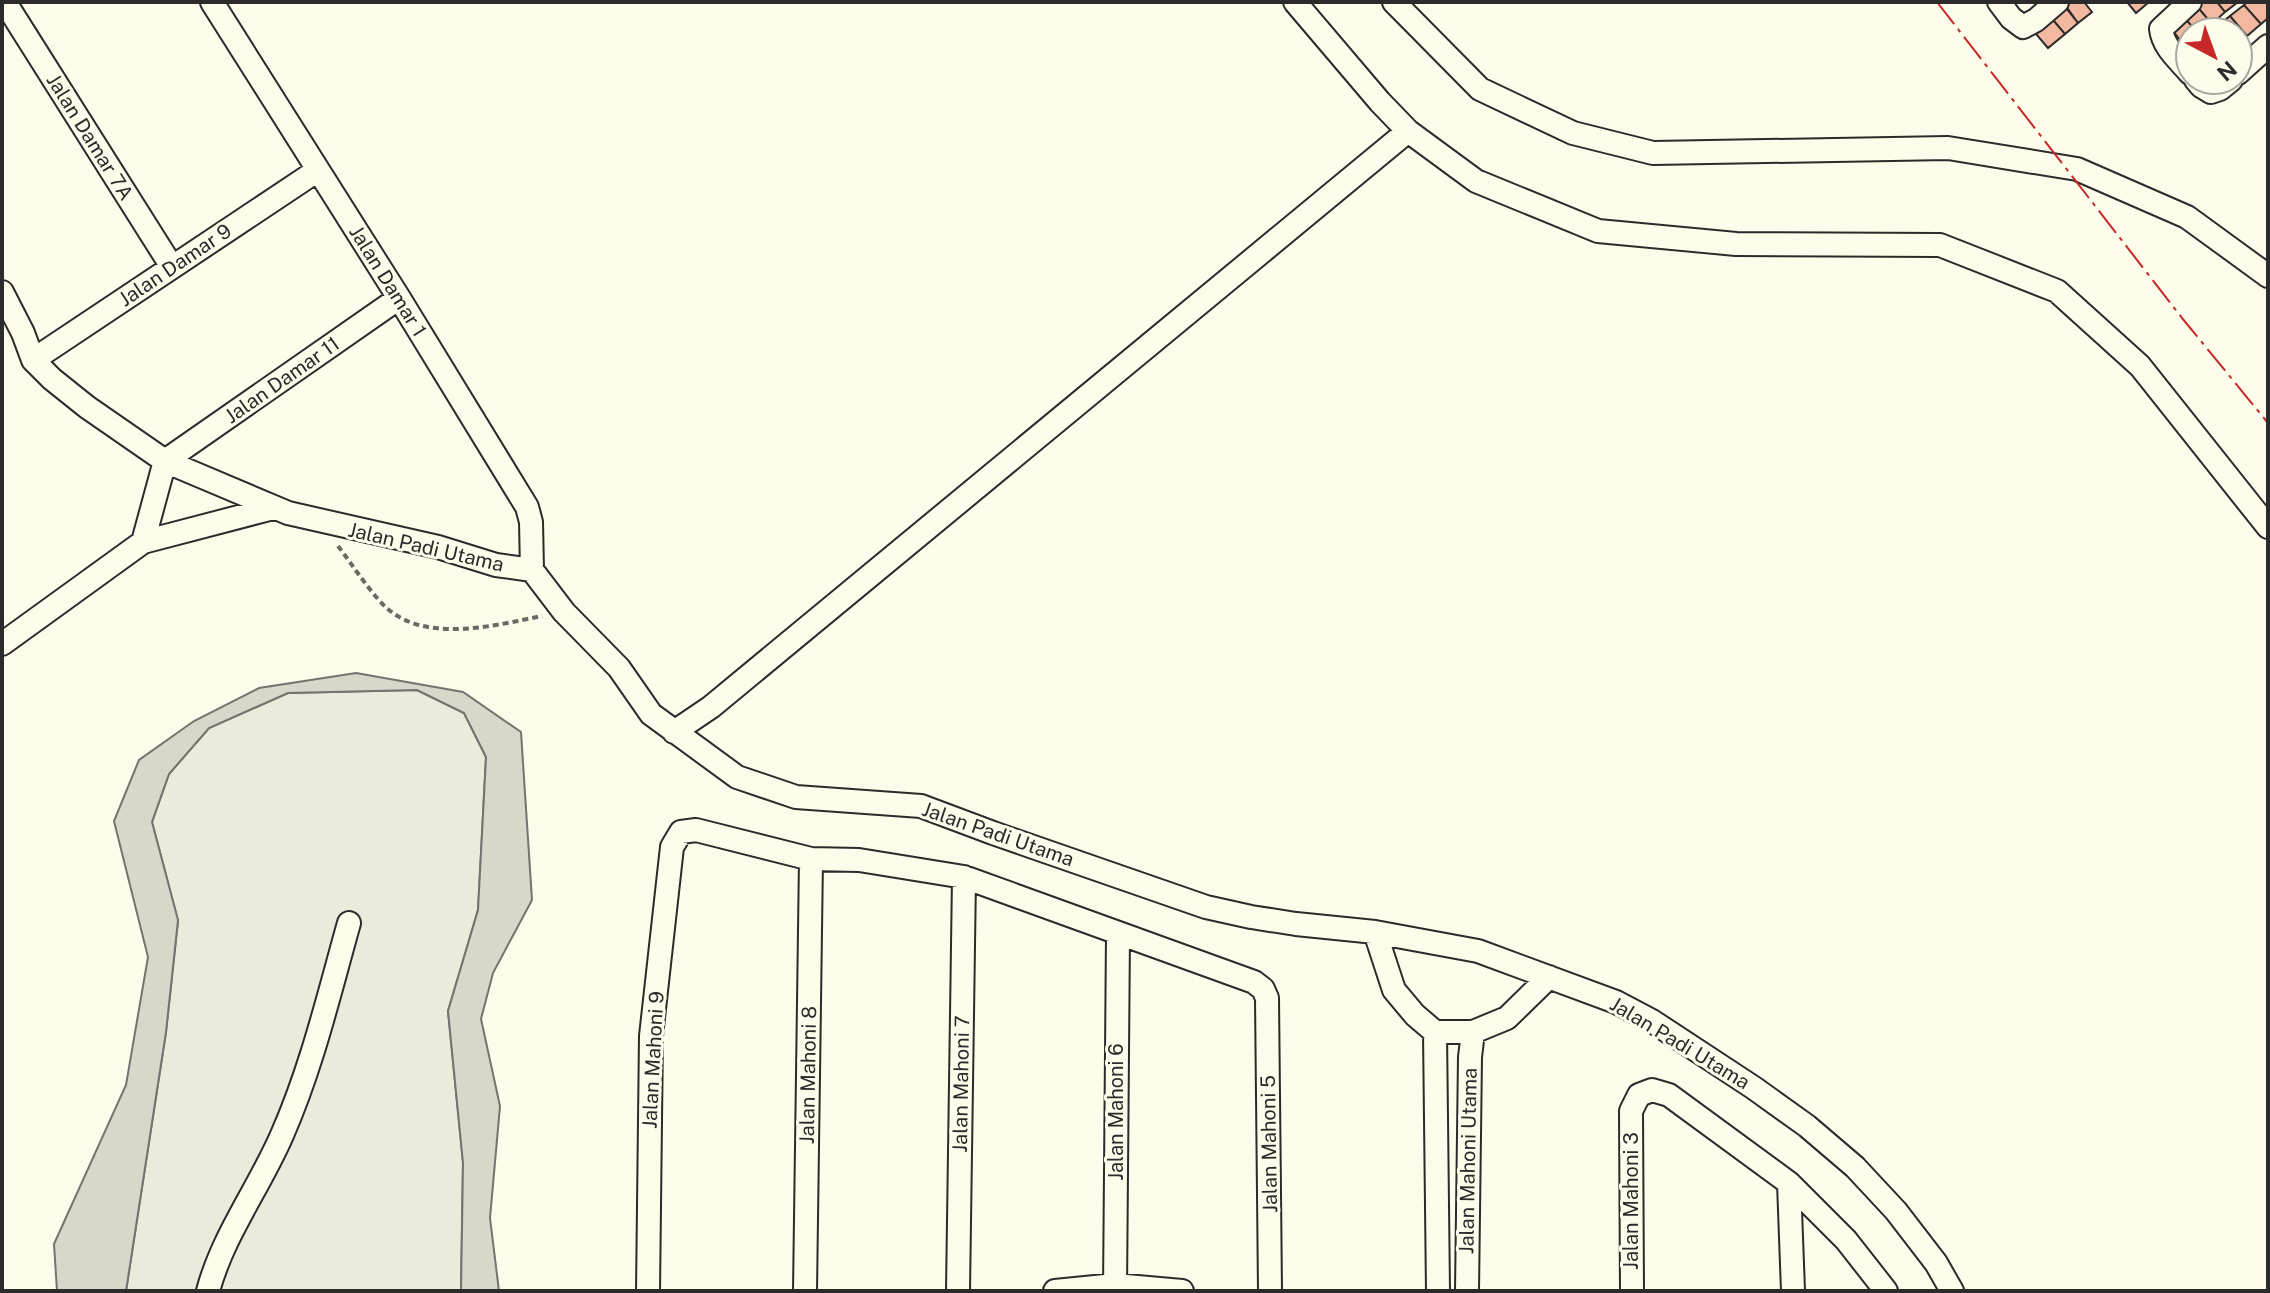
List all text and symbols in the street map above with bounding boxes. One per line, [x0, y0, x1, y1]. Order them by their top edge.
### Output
north arrow [2174, 16, 2254, 96]
text: N [2212, 56, 2242, 87]
street label: Jalan Damar 7A [42, 69, 138, 205]
street label: Jalan Damar 9 [114, 219, 236, 311]
street label: Jalan Damar 1 [344, 221, 432, 341]
street label: Jalan Damar 11 [220, 332, 344, 428]
street label: Jalan Padi Utama [346, 517, 506, 577]
street label: Jalan Padi Utama [919, 797, 1077, 871]
street label: Jalan Mahoni 9 [637, 991, 669, 1129]
street label: Jalan Padi Utama [1606, 992, 1754, 1094]
street label: Jalan Mahoni 8 [795, 1006, 821, 1144]
street label: Jalan Mahoni 7 [948, 1015, 974, 1153]
street label: Jalan Mahoni 6 [1104, 1043, 1128, 1181]
street label: Jalan Mahoni Utama [1454, 1068, 1482, 1254]
street label: Jalan Mahoni 5 [1256, 1075, 1282, 1213]
street label: Jalan Mahoni 3 [1619, 1132, 1643, 1270]

